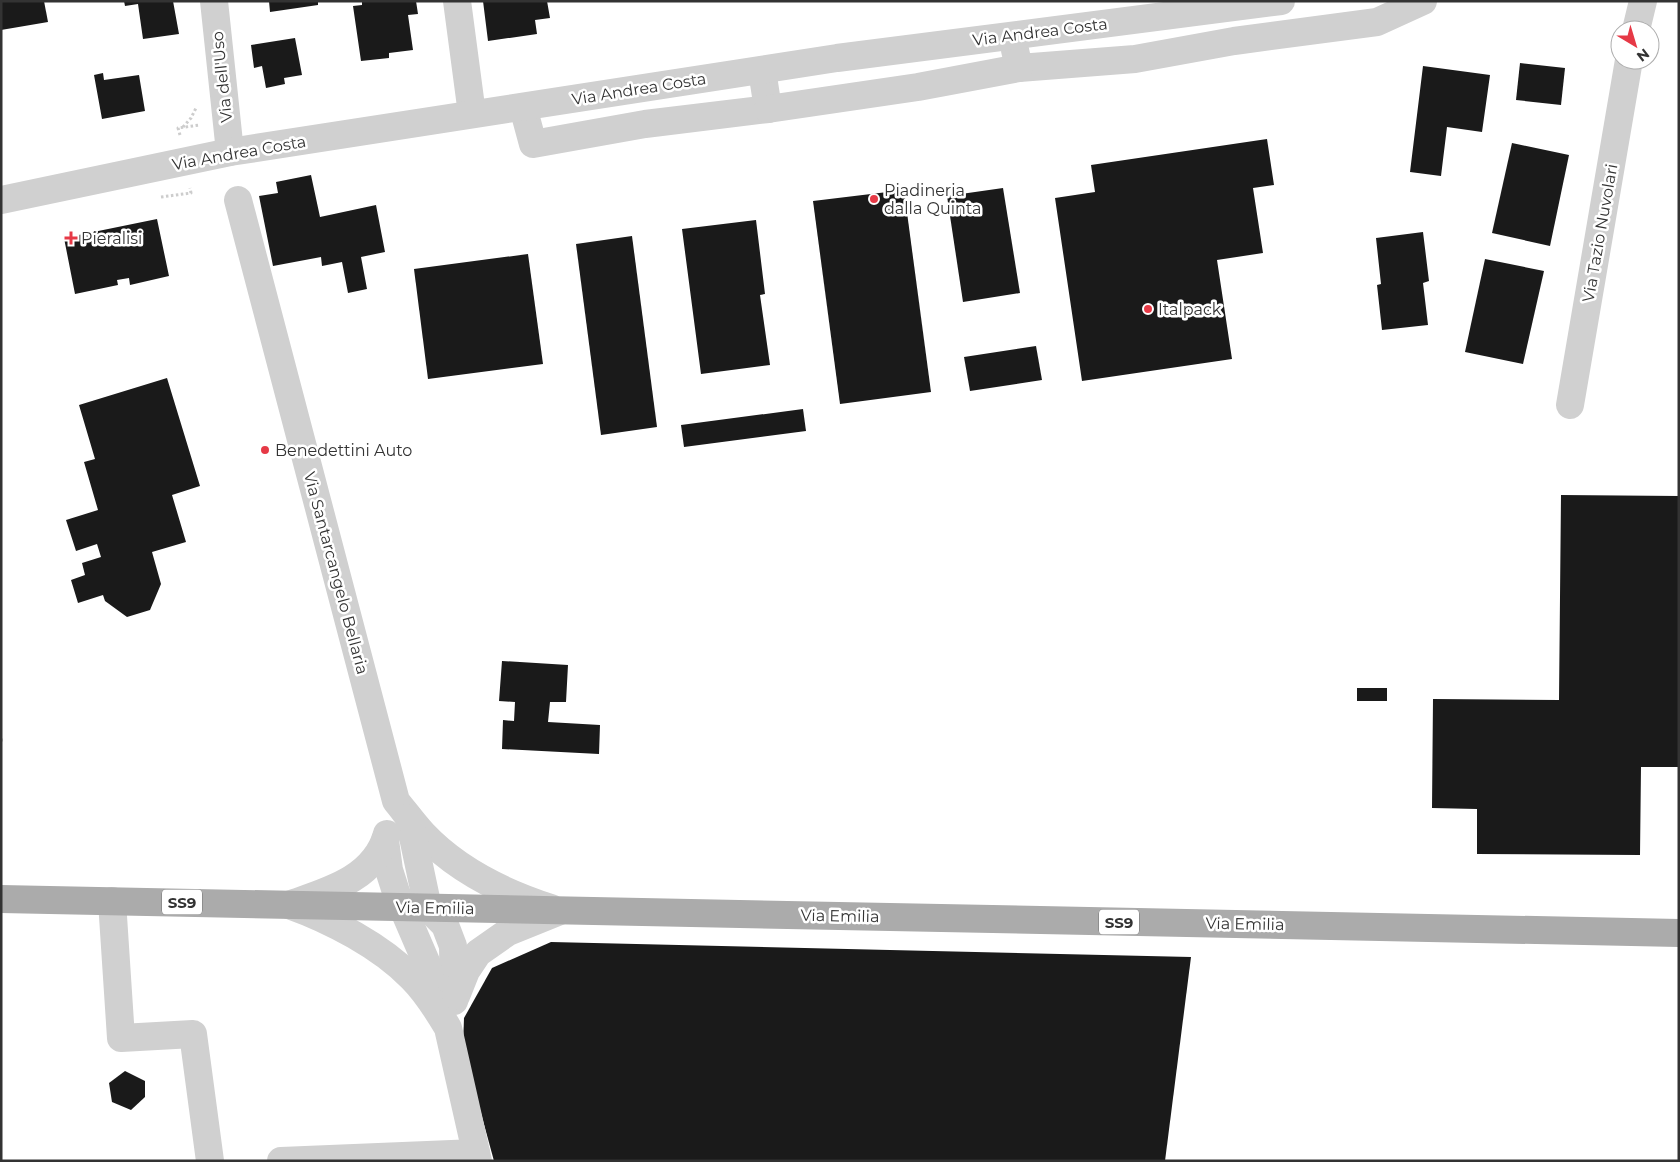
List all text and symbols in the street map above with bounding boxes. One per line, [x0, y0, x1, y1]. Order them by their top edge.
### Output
street label: Via Andrea Costa [972, 14, 1108, 50]
north arrow [1610, 20, 1660, 70]
street label: Via dell'Uso [208, 30, 236, 124]
text: N [1633, 45, 1653, 66]
street label: Via Andrea Costa [571, 69, 707, 109]
street label: Via Andrea Costa [171, 132, 307, 174]
street label: Via Tazio Nuvolari [1578, 162, 1622, 304]
place label: Piadineria dalla Quinta [884, 181, 981, 218]
marker: Piadineria dalla Quinta [868, 193, 880, 205]
place label: Pieralisi [81, 229, 142, 248]
marker: Pieralisi [65, 232, 77, 244]
place label: Italpack [1158, 300, 1222, 319]
marker: Italpack [1142, 303, 1154, 315]
place label: Benedettini Auto [275, 441, 412, 460]
marker: Benedettini Auto [259, 444, 271, 456]
street label: Via Santarcangelo Bellaria [300, 470, 372, 676]
road number: SS9 [162, 890, 202, 914]
street label: Via Emilia [395, 898, 475, 918]
street label: Via Emilia [800, 906, 880, 926]
road number: SS9 [1099, 910, 1139, 934]
street label: Via Emilia [1205, 914, 1285, 934]

